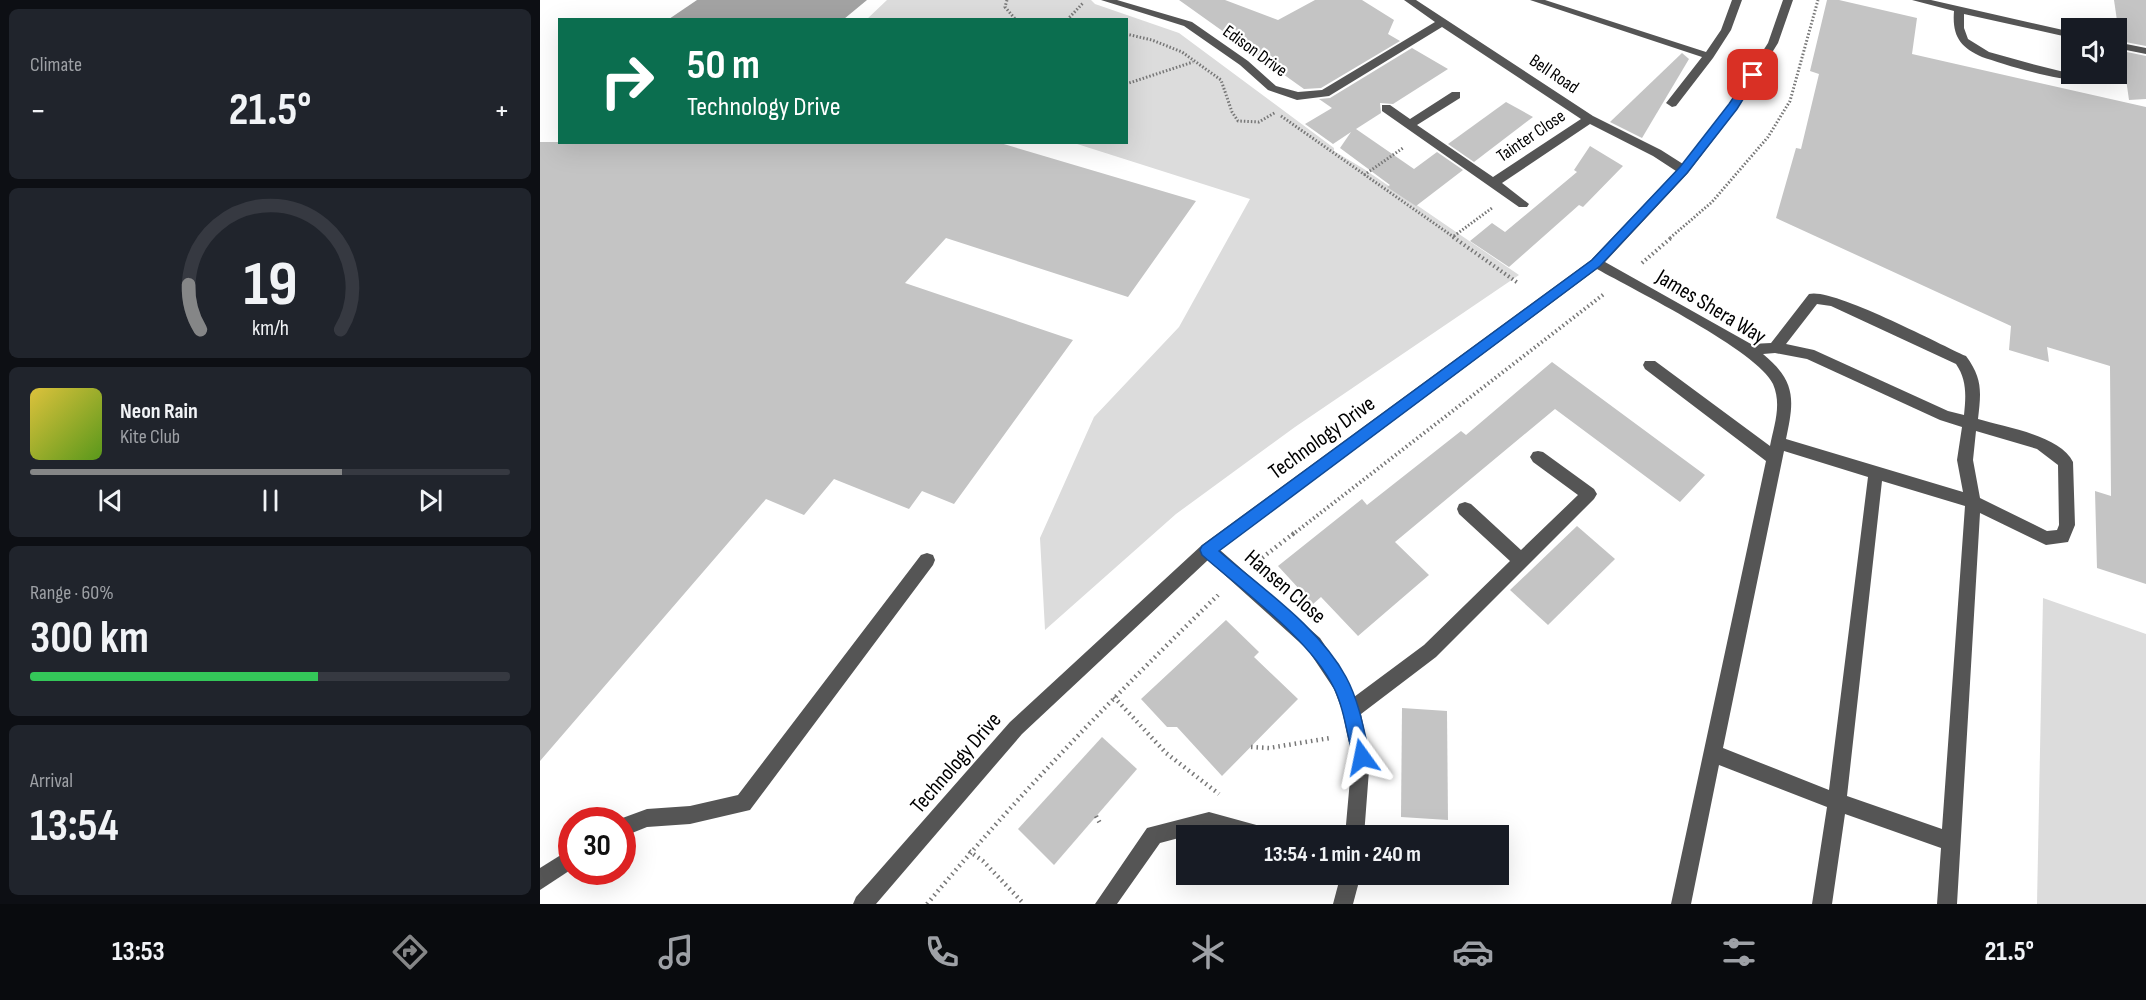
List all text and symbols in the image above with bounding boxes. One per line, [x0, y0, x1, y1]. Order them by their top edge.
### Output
map controls [2061, 18, 2127, 84]
button: sound [2061, 18, 2127, 84]
street label: Edison Drive [1219, 21, 1291, 81]
text: 50 m [687, 40, 760, 91]
icon: right [588, 42, 666, 120]
pin [1727, 49, 1778, 100]
street label: Bell Road [1525, 50, 1583, 98]
text: Climate [30, 53, 82, 77]
icon: arrive [1736, 58, 1769, 91]
text: 21.5° [229, 83, 311, 138]
text: − [30, 91, 46, 131]
text: + [494, 91, 510, 131]
text: Technology Drive [687, 91, 841, 123]
street label: Tainter Close [1493, 105, 1569, 167]
text: 19 [243, 248, 297, 323]
street label: James Shera Way [1650, 263, 1771, 351]
text: km/h [251, 316, 289, 341]
street label: Technology Drive [1263, 390, 1381, 486]
text: Neon Rain [120, 398, 198, 425]
text: Kite Club [120, 425, 180, 449]
icon: previous [94, 484, 127, 517]
icon: pause [254, 484, 287, 517]
icon: next [414, 484, 447, 517]
street label: Hansen Close [1239, 544, 1331, 630]
text: Range · 60% [30, 581, 114, 605]
text: 300 km [30, 611, 149, 666]
street label: Technology Drive [905, 707, 1007, 819]
position arrow [1330, 725, 1394, 789]
text: Arrival [30, 769, 73, 793]
text: 13:54 [30, 799, 119, 854]
speed limit sign: 30 [558, 807, 636, 885]
text: 13:54 · 1 min · 240 m [1264, 841, 1421, 868]
icon: directions [389, 931, 431, 973]
icon: music [655, 931, 697, 973]
icon: phone [921, 931, 963, 973]
icon: climate [1187, 931, 1229, 973]
icon: car [1452, 931, 1494, 973]
icon: filters [1718, 931, 1760, 973]
text: 13:53 [112, 936, 165, 968]
text: 21.5° [1984, 936, 2034, 968]

